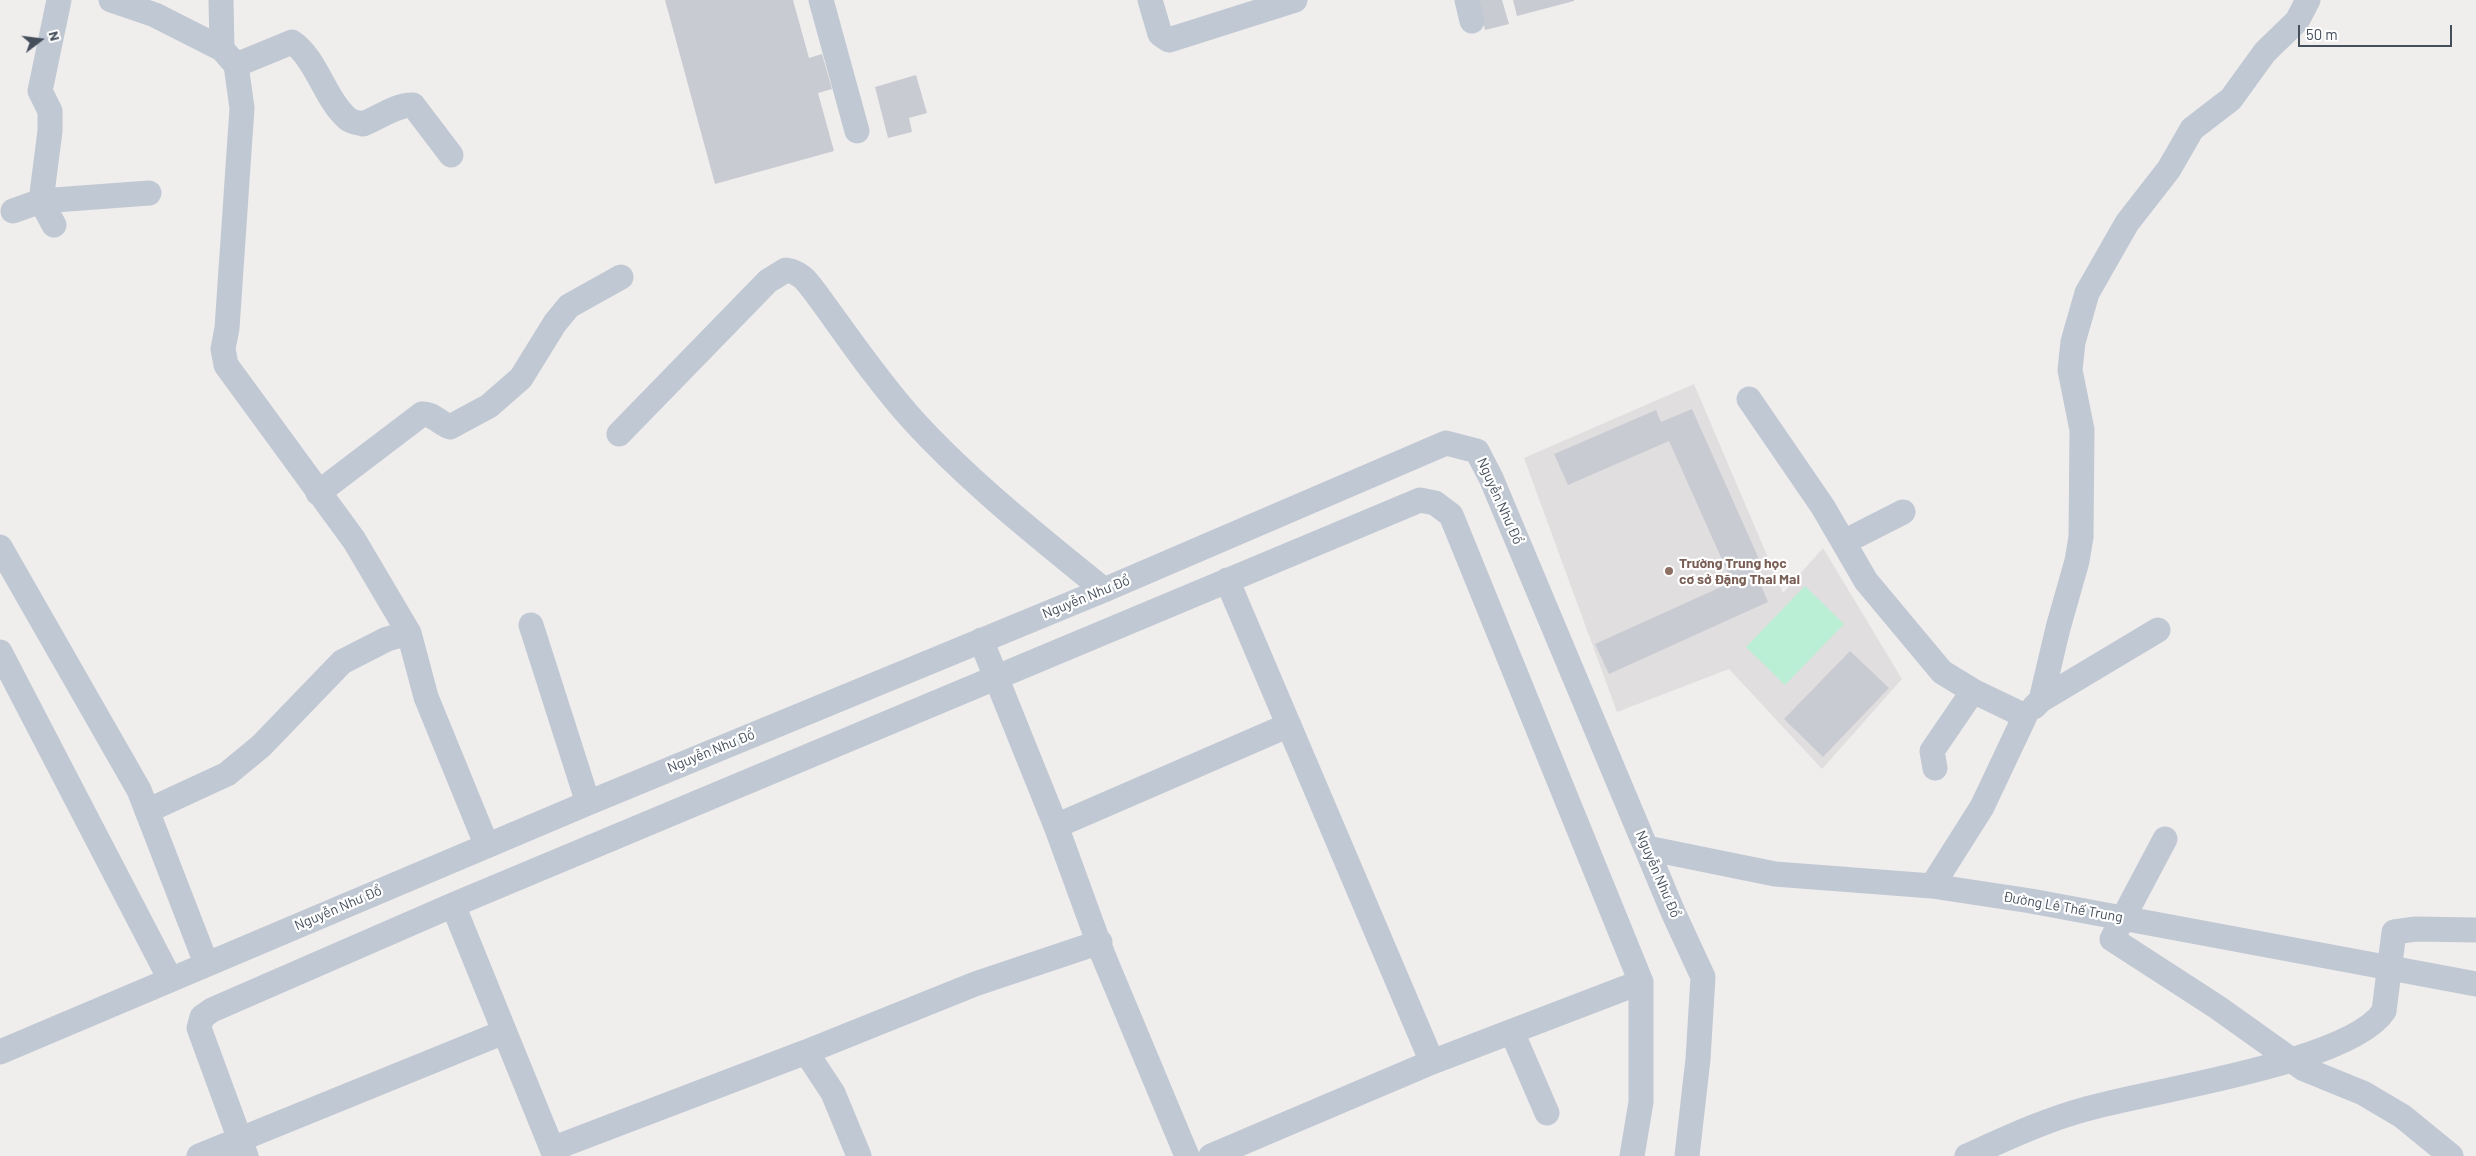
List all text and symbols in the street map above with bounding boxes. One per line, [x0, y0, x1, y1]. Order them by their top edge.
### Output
north arrow [15, 15, 65, 65]
scale bar [2301, 15, 2455, 47]
text: 50 m [2306, 25, 2338, 43]
text: N [46, 29, 64, 43]
street label: Nguyễn Như Đổ [1473, 455, 1527, 547]
place label: Trường Trung học cơ sở Đặng Thai Mai [1679, 555, 1800, 588]
marker: Trường Trung học cơ sở Đặng Thai Mai [1663, 565, 1675, 577]
street label: Nguyễn Như Đổ [1040, 572, 1132, 622]
street label: Nguyễn Như Đổ [665, 726, 757, 776]
street label: Nguyễn Như Đổ [1632, 828, 1684, 920]
street label: Nguyễn Như Đổ [292, 882, 384, 934]
street label: Đường Lê Thế Trung [2002, 888, 2124, 926]

